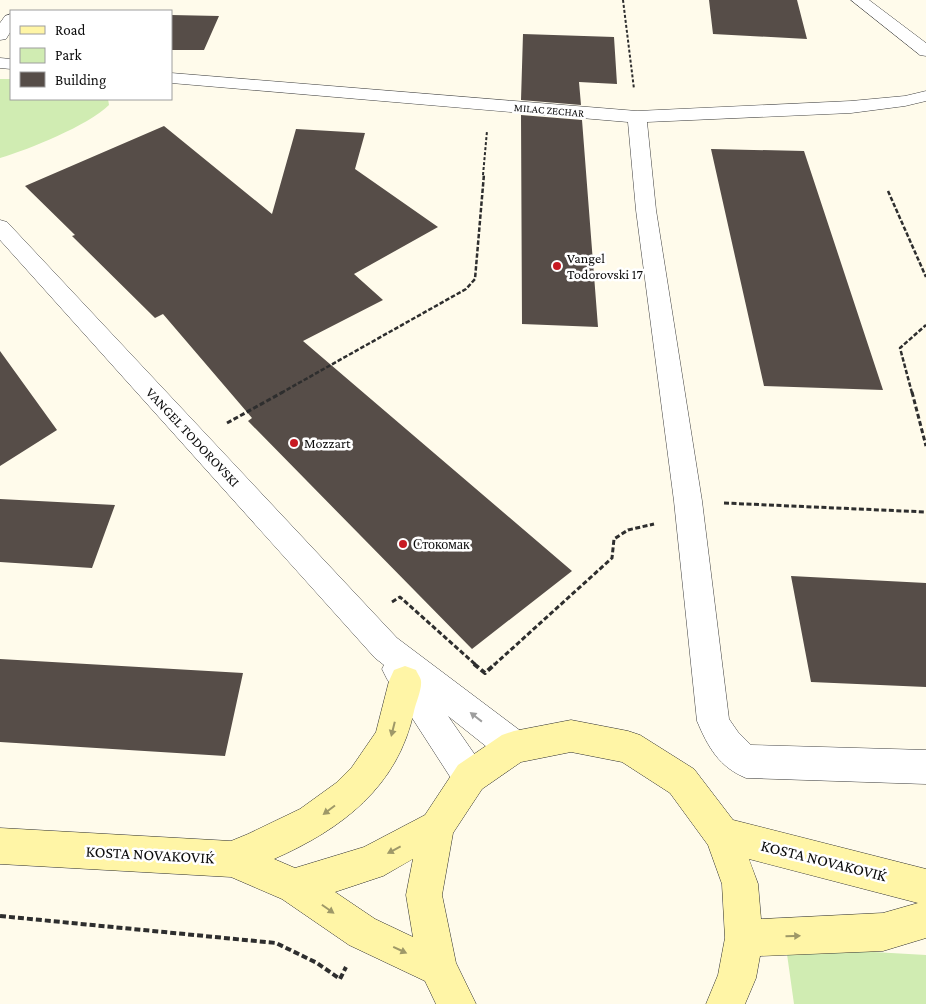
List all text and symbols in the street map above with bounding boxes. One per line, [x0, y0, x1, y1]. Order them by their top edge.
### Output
legend [10, 10, 172, 100]
text: Road [55, 22, 86, 38]
text: Park [55, 47, 82, 63]
text: Building [55, 72, 106, 89]
street label: MILAC ZECHAR [513, 101, 585, 119]
place label: Vangel Todorovski 17 [567, 250, 643, 282]
marker: Vangel Todorovski 17 [551, 260, 563, 272]
street label: VANGEL TODOROVSKI [143, 384, 243, 490]
place label: Mozzart [304, 435, 351, 451]
marker: Mozzart [288, 437, 300, 449]
place label: Стокомак [413, 536, 470, 552]
marker: Стокомак [397, 538, 409, 550]
one-way arrow [470, 711, 483, 722]
one-way arrow [389, 721, 397, 736]
one-way arrow [323, 804, 336, 815]
street label: KOSTA NOVAKOVIḰ [759, 837, 889, 885]
street label: KOSTA NOVAKOVIḰ [85, 843, 216, 866]
one-way arrow [387, 846, 402, 854]
one-way arrow [321, 904, 335, 914]
one-way arrow [785, 931, 801, 939]
one-way arrow [393, 947, 407, 955]

